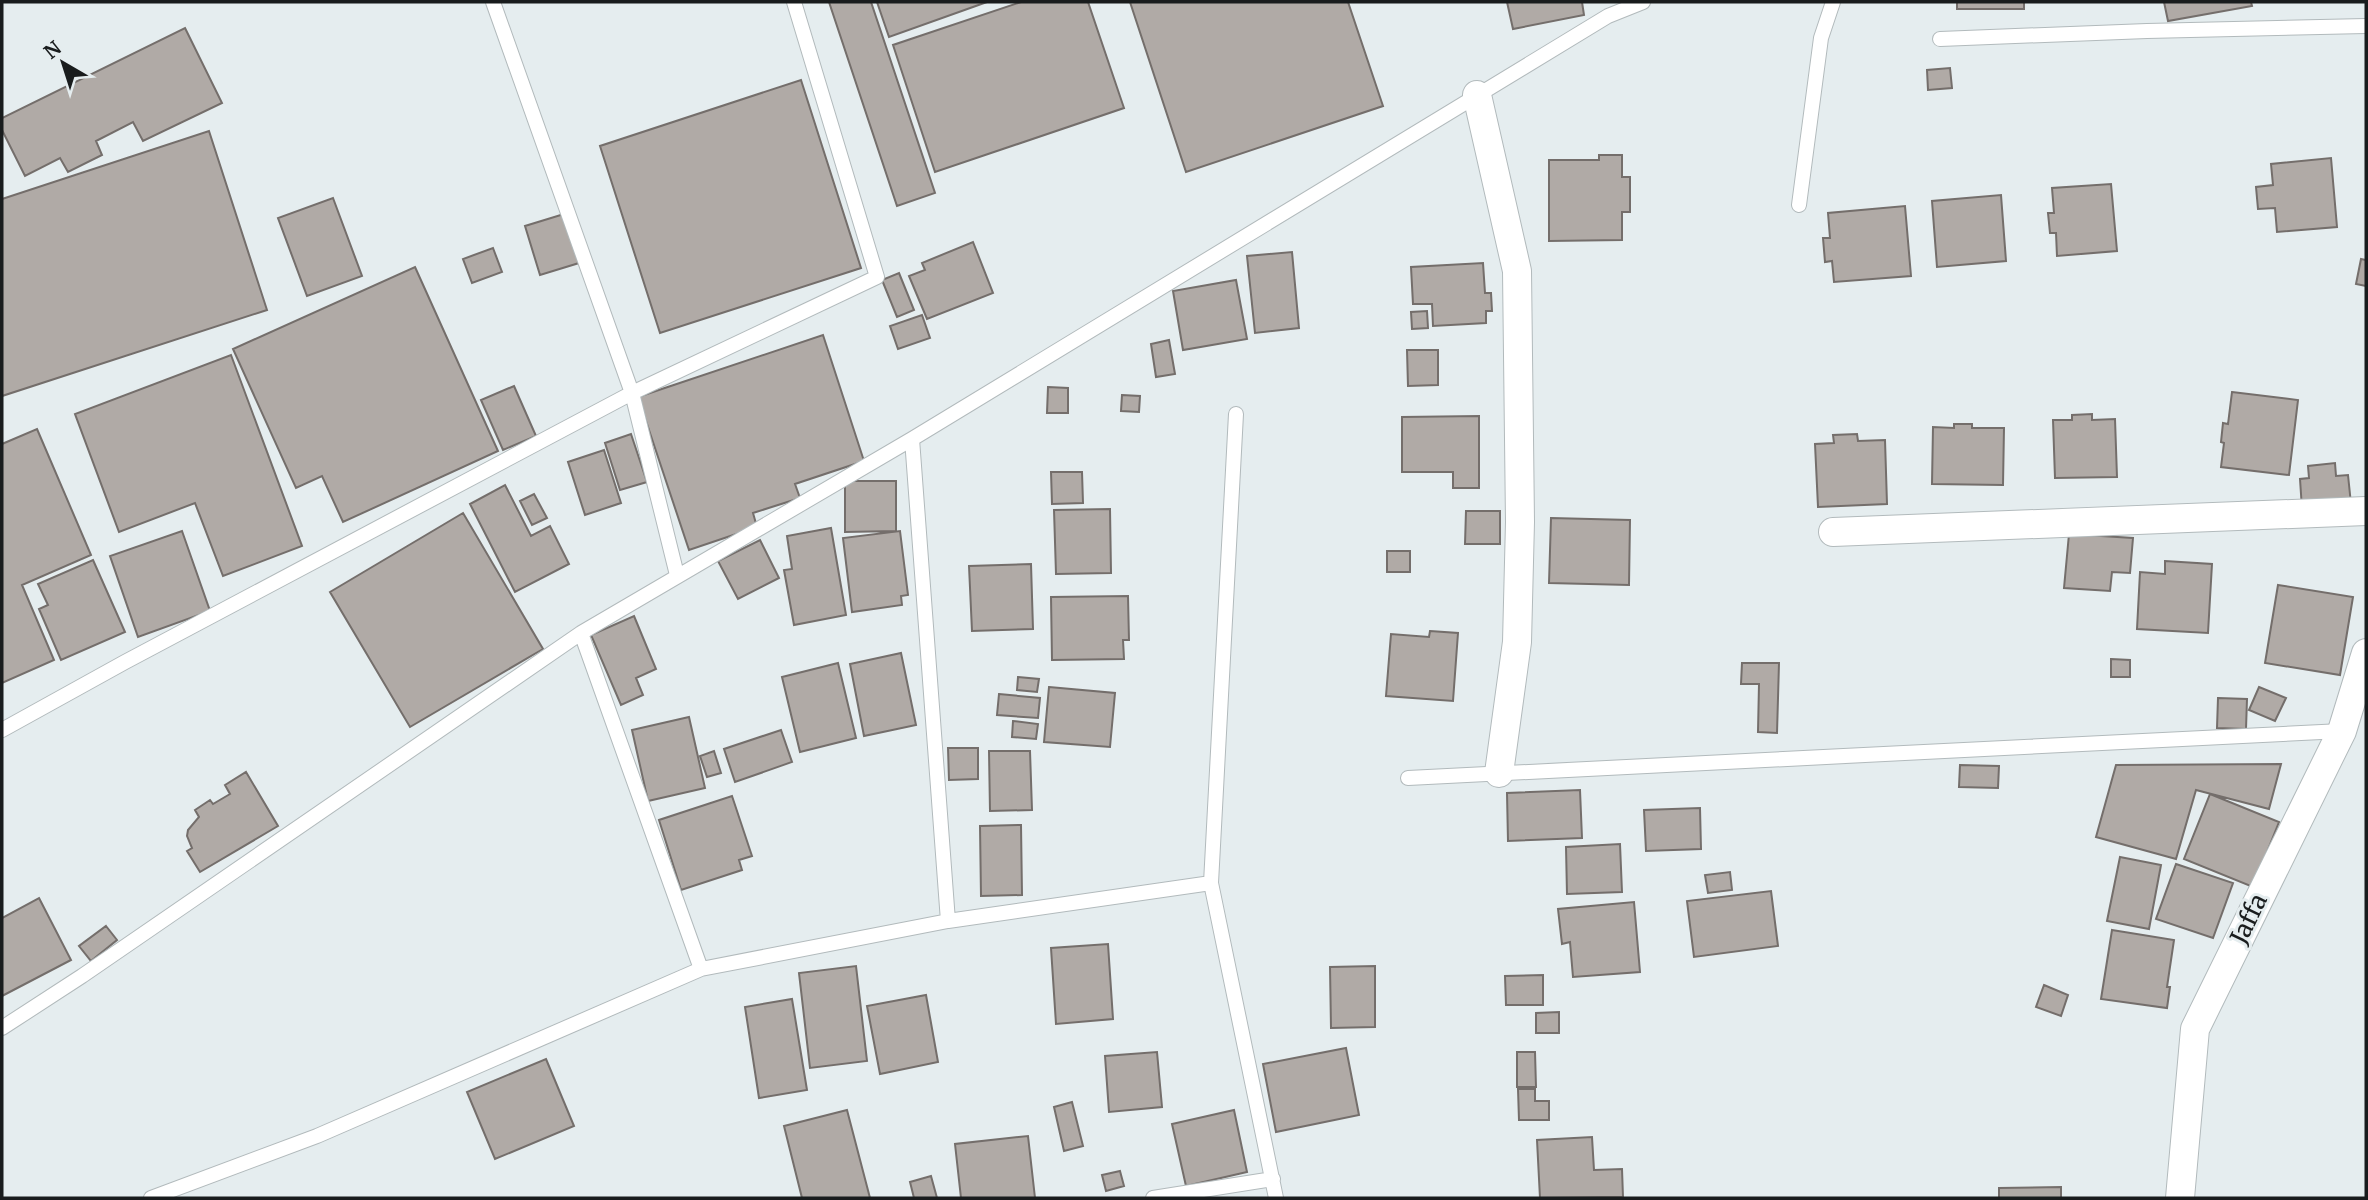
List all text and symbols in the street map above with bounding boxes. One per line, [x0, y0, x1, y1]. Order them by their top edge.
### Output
north arrow [28, 28, 98, 98]
text: N [39, 36, 66, 64]
street label: Jaffa [2223, 888, 2274, 950]

